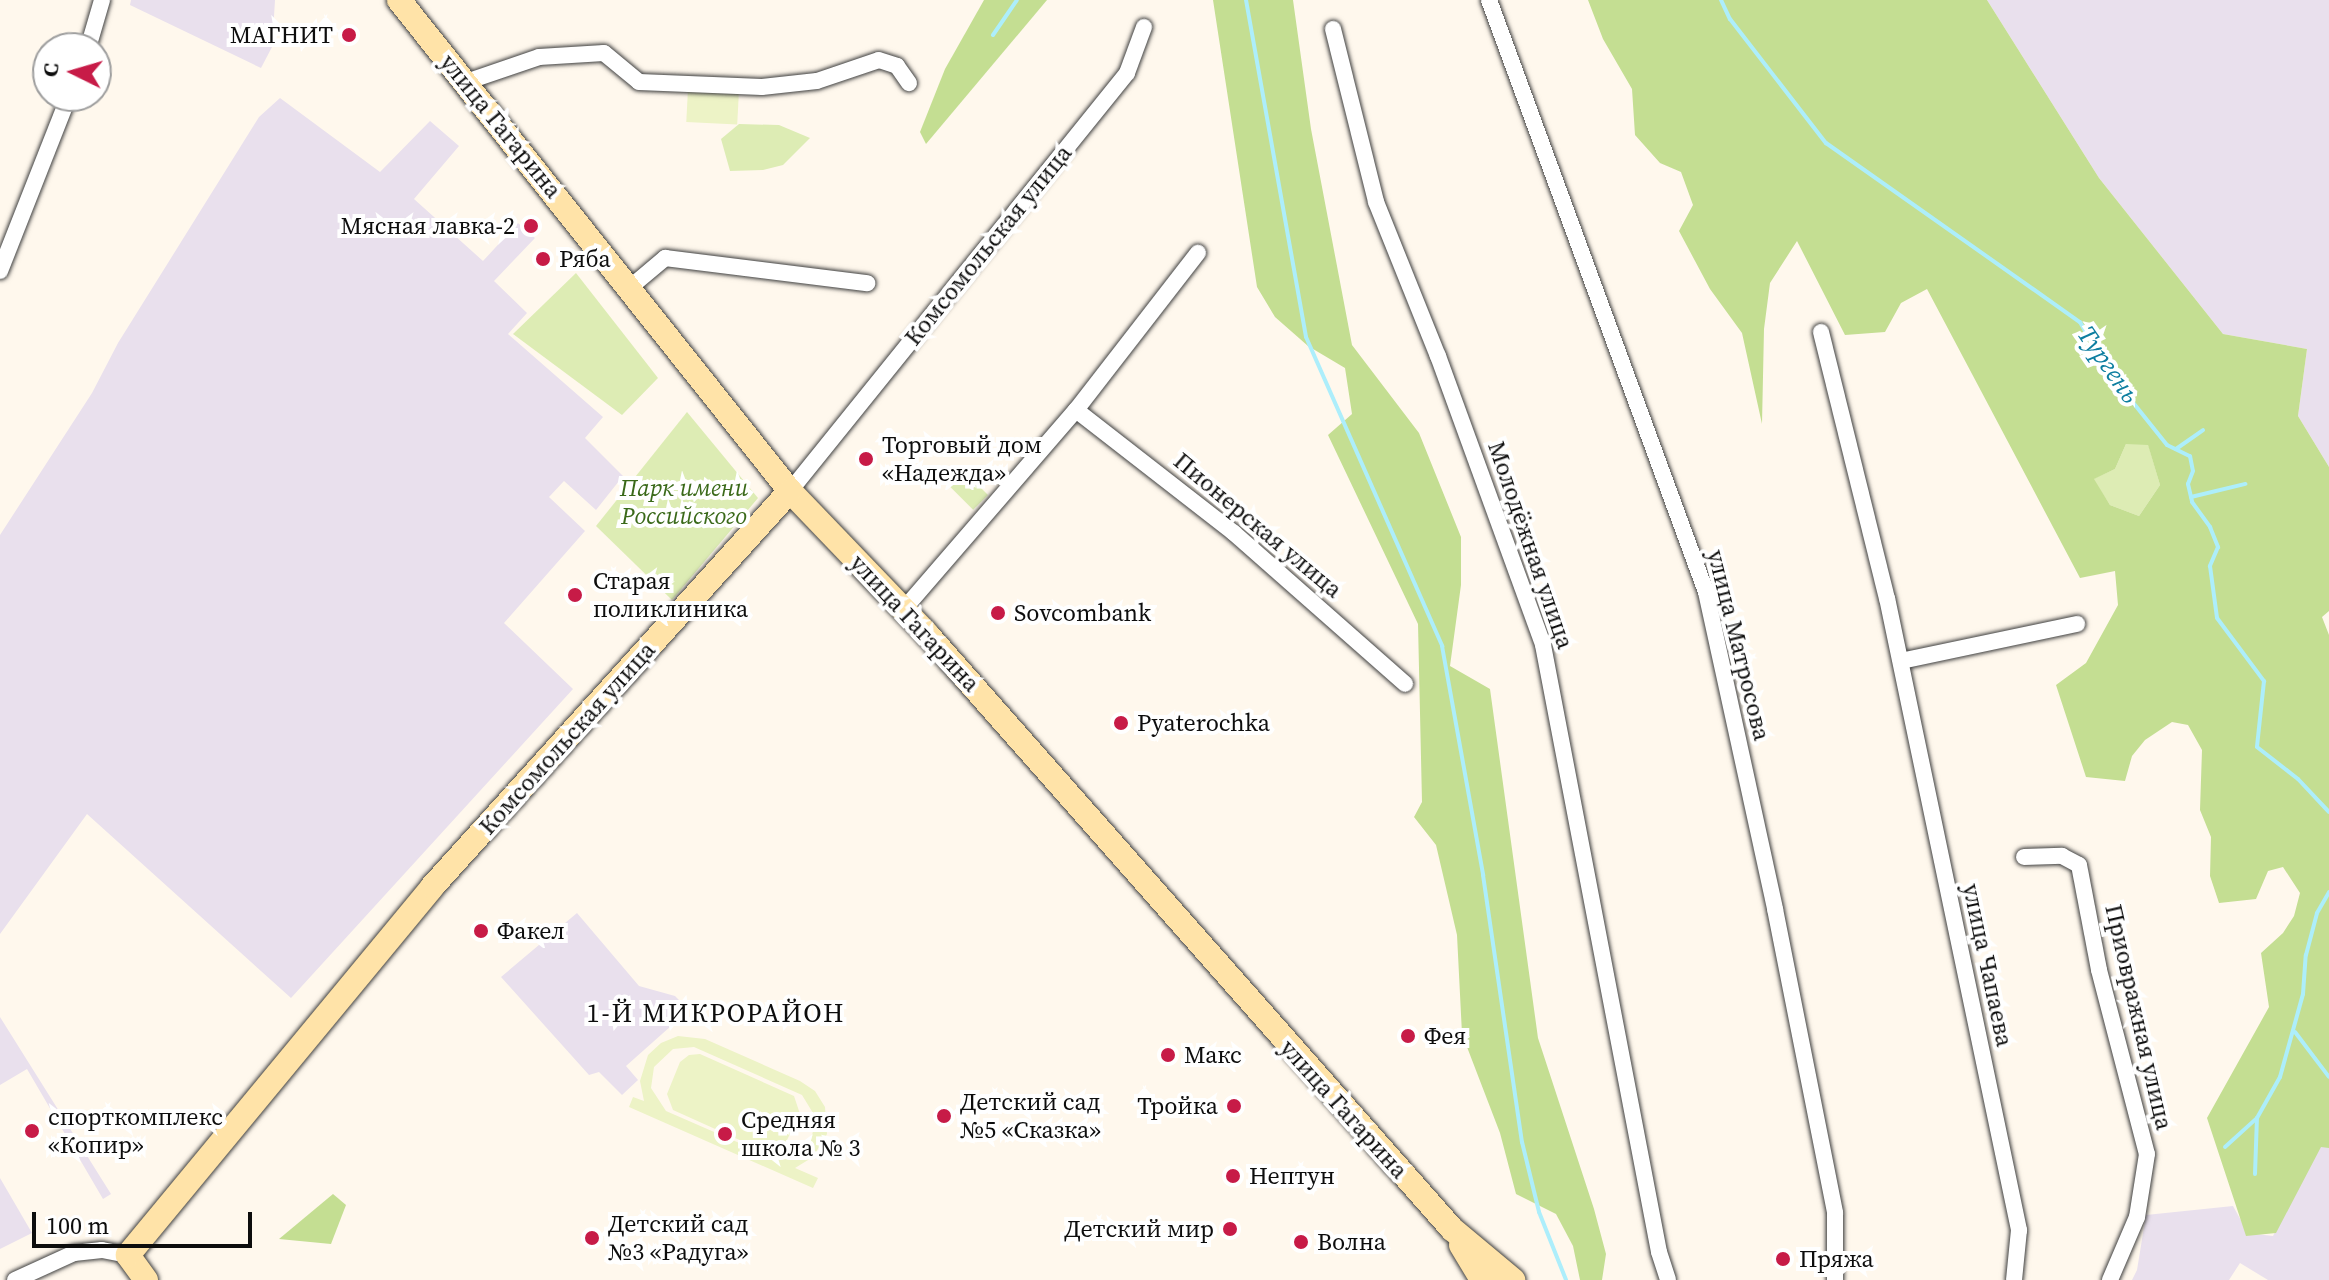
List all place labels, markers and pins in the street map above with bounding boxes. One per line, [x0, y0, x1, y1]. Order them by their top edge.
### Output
place label: МАГНИТ [230, 21, 333, 49]
marker: МАГНИТ [340, 26, 358, 44]
place label: Мясная лавка-2 [341, 212, 515, 240]
marker: Мясная лавка-2 [522, 217, 540, 235]
place label: Ряба [559, 245, 611, 273]
marker: Ряба [534, 250, 552, 268]
place label: Торговый дом «Надежда» [882, 431, 1042, 487]
marker: Торговый дом «Надежда» [857, 450, 875, 468]
place label: Старая поликлиника [593, 567, 748, 623]
marker: Старая поликлиника [564, 584, 586, 606]
place label: Sovcombank [1014, 599, 1151, 627]
marker: Sovcombank [989, 604, 1007, 622]
place label: Pyaterochka [1137, 709, 1270, 737]
marker: Pyaterochka [1112, 714, 1130, 732]
place label: Факел [497, 917, 565, 945]
marker: Факел [472, 922, 490, 940]
place label: Фея [1424, 1022, 1466, 1050]
marker: Фея [1399, 1027, 1417, 1045]
place label: Макс [1184, 1041, 1242, 1069]
marker: Макс [1159, 1046, 1177, 1064]
place label: Детский сад №5 «Сказка» [960, 1088, 1101, 1144]
place label: Тройка [1137, 1092, 1218, 1120]
marker: Тройка [1225, 1097, 1243, 1115]
place label: спорткомплекс «Копир» [48, 1103, 223, 1159]
place label: Средняя школа № 3 [741, 1106, 860, 1162]
marker: Детский сад №5 «Сказка» [935, 1107, 953, 1125]
marker: спорткомплекс «Копир» [23, 1122, 41, 1140]
marker: Средняя школа № 3 [716, 1125, 734, 1143]
place label: Нептун [1249, 1162, 1335, 1190]
marker: Нептун [1224, 1167, 1242, 1185]
place label: Детский сад №3 «Радуга» [608, 1210, 748, 1266]
place label: Детский мир [1064, 1215, 1214, 1243]
marker: Детский мир [1221, 1220, 1239, 1238]
place label: Волна [1317, 1228, 1386, 1256]
marker: Детский сад №3 «Радуга» [583, 1229, 601, 1247]
marker: Волна [1292, 1233, 1310, 1251]
place label: Пряжа [1799, 1245, 1874, 1273]
marker: Пряжа [1774, 1250, 1792, 1268]

